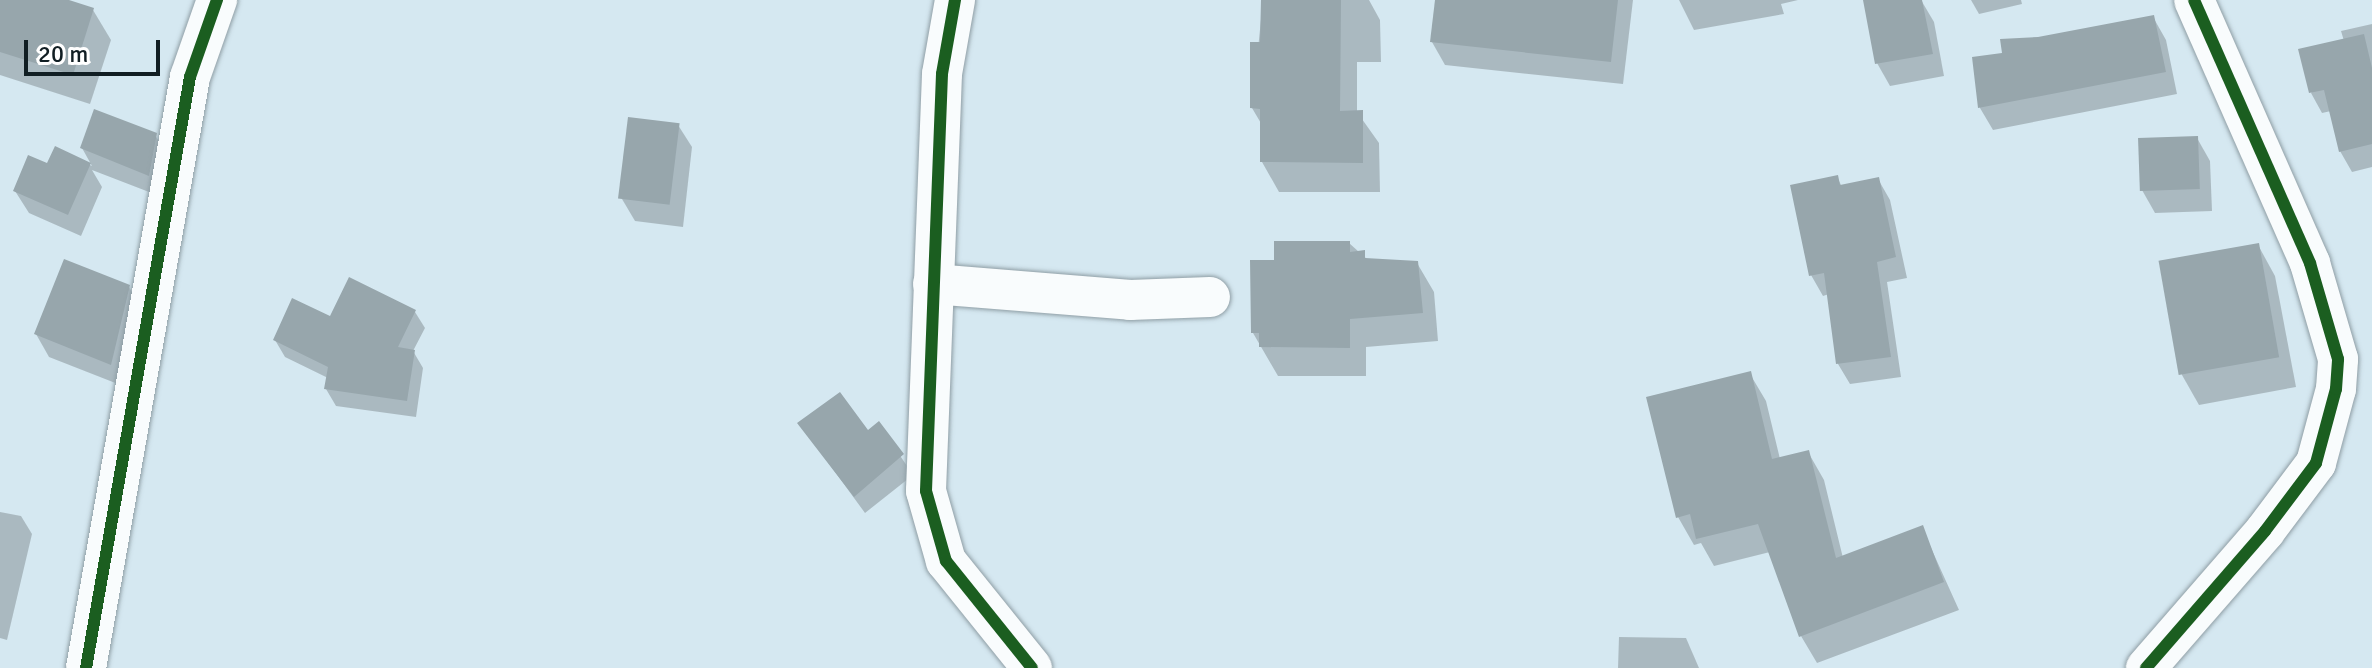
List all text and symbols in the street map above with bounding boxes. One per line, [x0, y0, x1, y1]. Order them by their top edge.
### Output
scale bar [28, 24, 164, 74]
text: 20 m [38, 39, 88, 69]

